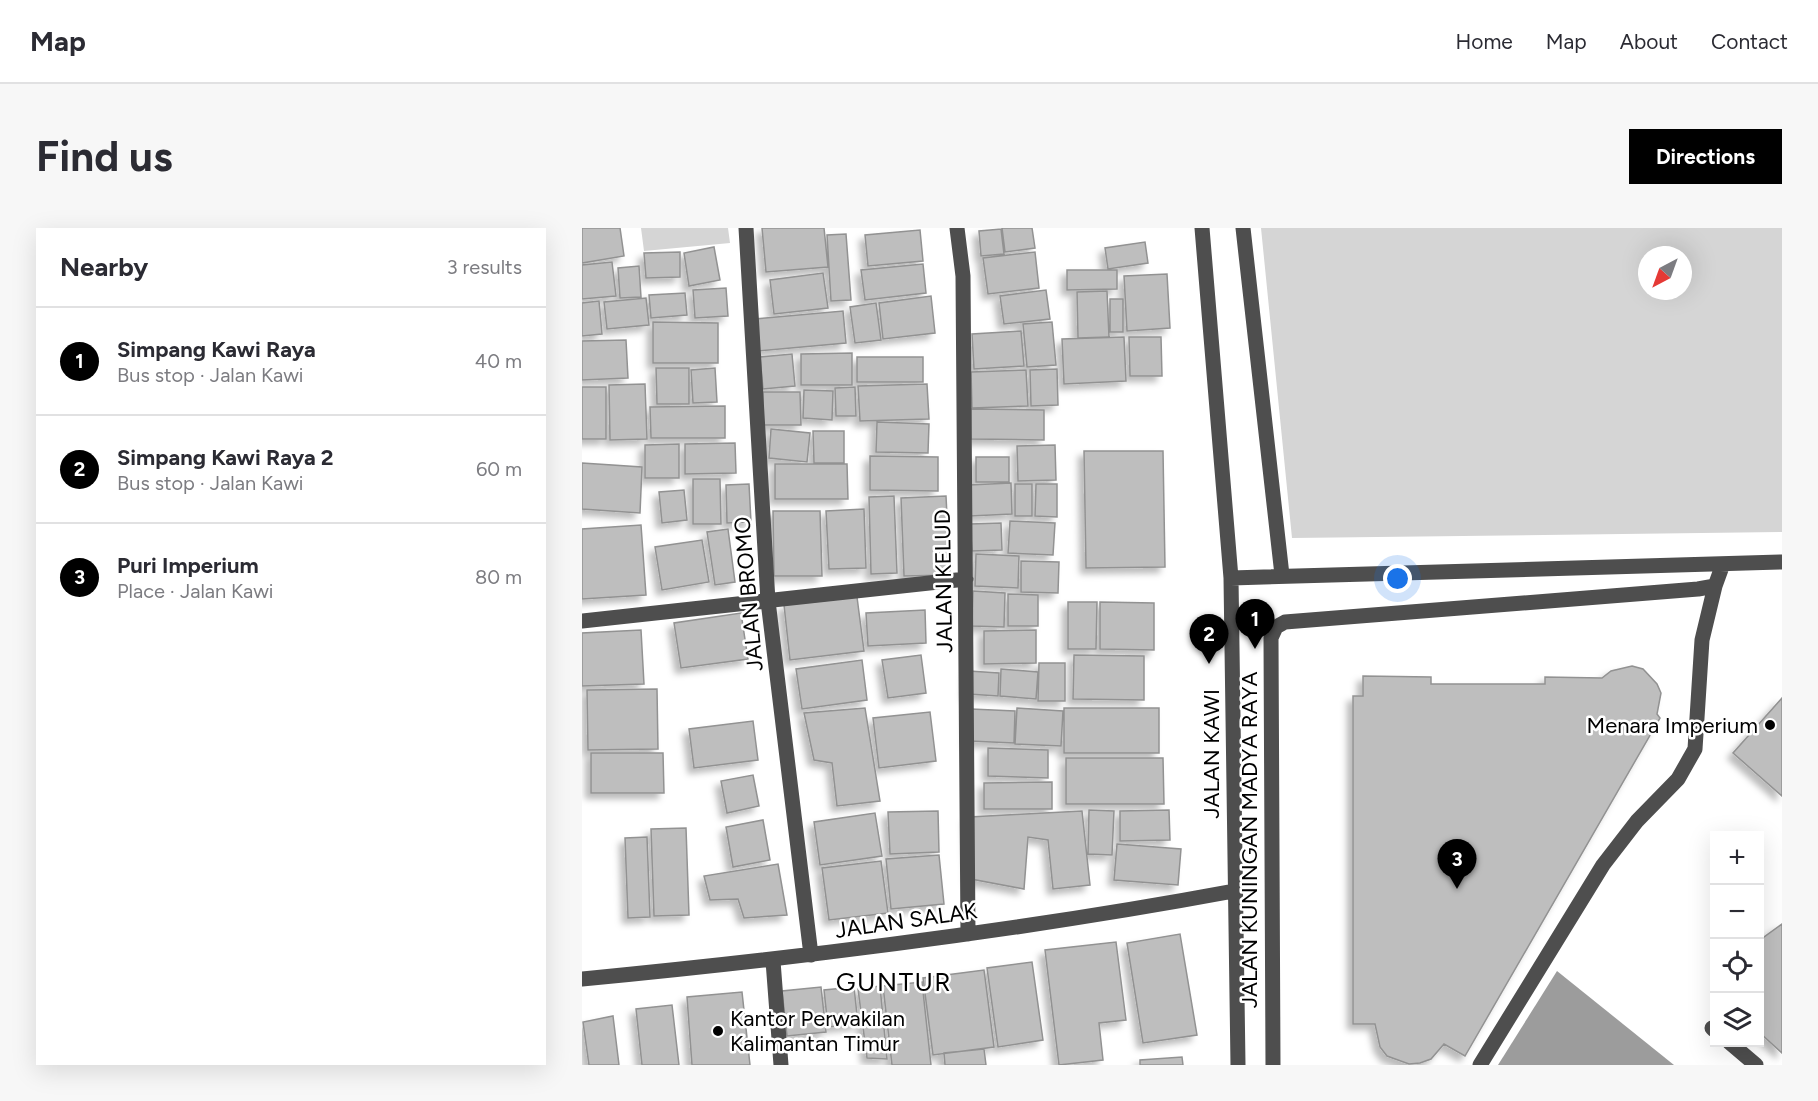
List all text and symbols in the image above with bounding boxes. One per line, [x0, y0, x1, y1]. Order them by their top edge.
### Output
text: Map [30, 24, 86, 58]
text: Home [1456, 29, 1513, 54]
text: Map [1546, 29, 1587, 54]
text: About [1620, 29, 1678, 54]
text: Contact [1711, 29, 1788, 54]
button: Directions [1629, 129, 1782, 184]
text: Find us [36, 131, 173, 182]
north arrow [1638, 246, 1692, 300]
text: Nearby [60, 251, 148, 283]
text: 3 results [447, 255, 522, 279]
text: Simpang Kawi Raya [117, 336, 316, 363]
text: 1 [75, 349, 84, 373]
text: 40 m [475, 349, 522, 373]
text: Bus stop · Jalan Kawi [117, 363, 303, 387]
text: Simpang Kawi Raya 2 [117, 444, 334, 471]
text: 2 [74, 457, 85, 481]
text: 60 m [476, 457, 522, 481]
text: Bus stop · Jalan Kawi [117, 471, 303, 495]
street label: JALAN KELUD [929, 509, 958, 653]
street label: JALAN BROMO [728, 516, 769, 672]
text: Puri Imperium [117, 552, 259, 579]
your location [1383, 564, 1412, 593]
text: 3 [74, 565, 85, 589]
text: 80 m [475, 565, 522, 589]
text: Place · Jalan Kawi [117, 579, 273, 603]
pin: 1 [1236, 600, 1274, 649]
pin: 2 [1190, 614, 1228, 664]
street label: JALAN KUNINGAN MADYA RAYA [1236, 672, 1263, 1008]
street label: JALAN KAWI [1198, 689, 1225, 819]
place label: Menara Imperium [1587, 712, 1758, 739]
marker: Menara Imperium [1763, 718, 1777, 732]
map controls [1710, 831, 1764, 1047]
button: + [1710, 831, 1764, 885]
pin: 3 [1438, 840, 1476, 889]
button: − [1710, 885, 1764, 939]
street label: JALAN SALAK [833, 897, 979, 944]
button: locate [1710, 939, 1764, 993]
district label: GUNTUR [836, 966, 952, 998]
button: layers [1710, 993, 1764, 1047]
place label: Kantor Perwakilan Kalimantan Timur [730, 1005, 905, 1057]
marker: Kantor Perwakilan Kalimantan Timur [711, 1024, 725, 1038]

